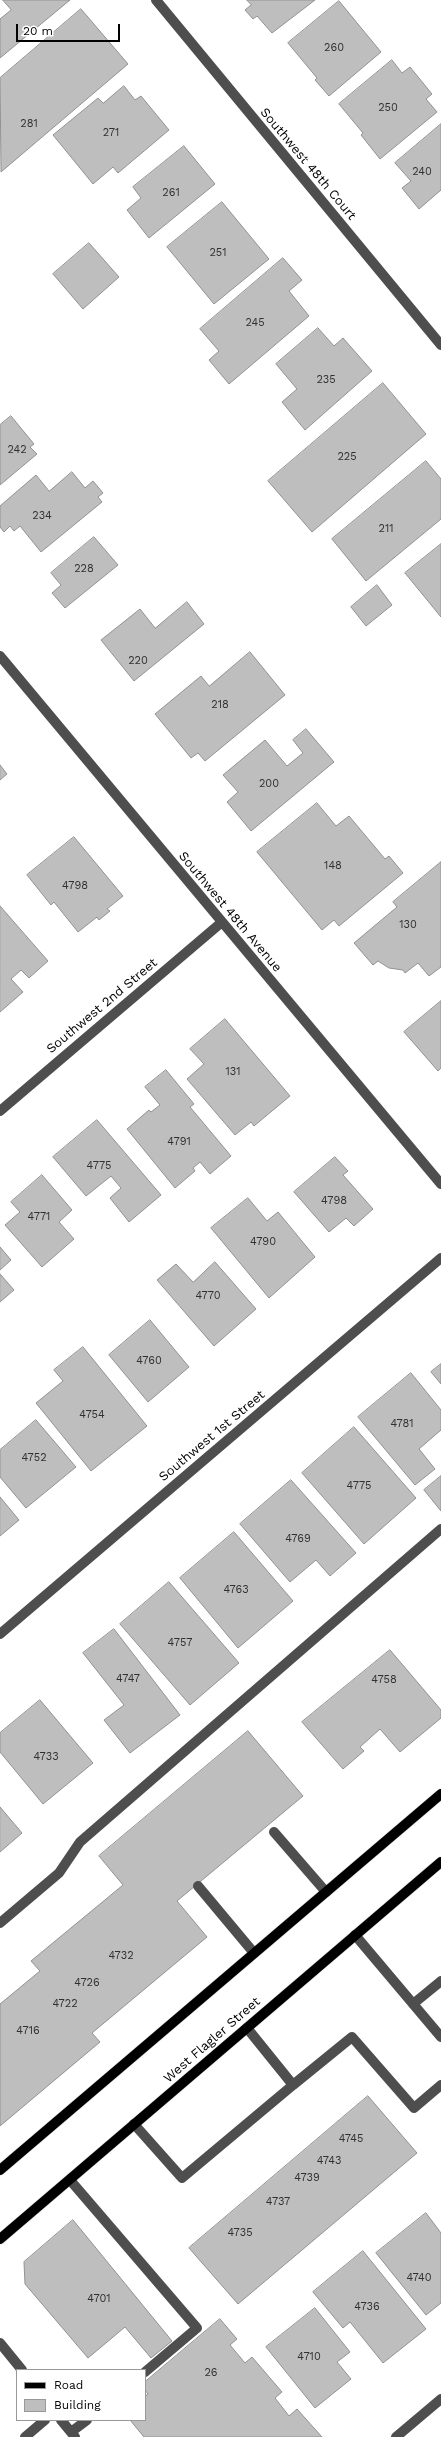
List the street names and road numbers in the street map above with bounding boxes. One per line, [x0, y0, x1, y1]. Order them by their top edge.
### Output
street label: Southwest 48th Court [257, 105, 359, 223]
street label: Southwest 48th Avenue [175, 849, 285, 975]
street label: Southwest 2nd Street [43, 955, 161, 1057]
street label: Southwest 1st Street [156, 1387, 268, 1485]
street label: West Flagler Street [161, 1994, 263, 2086]

